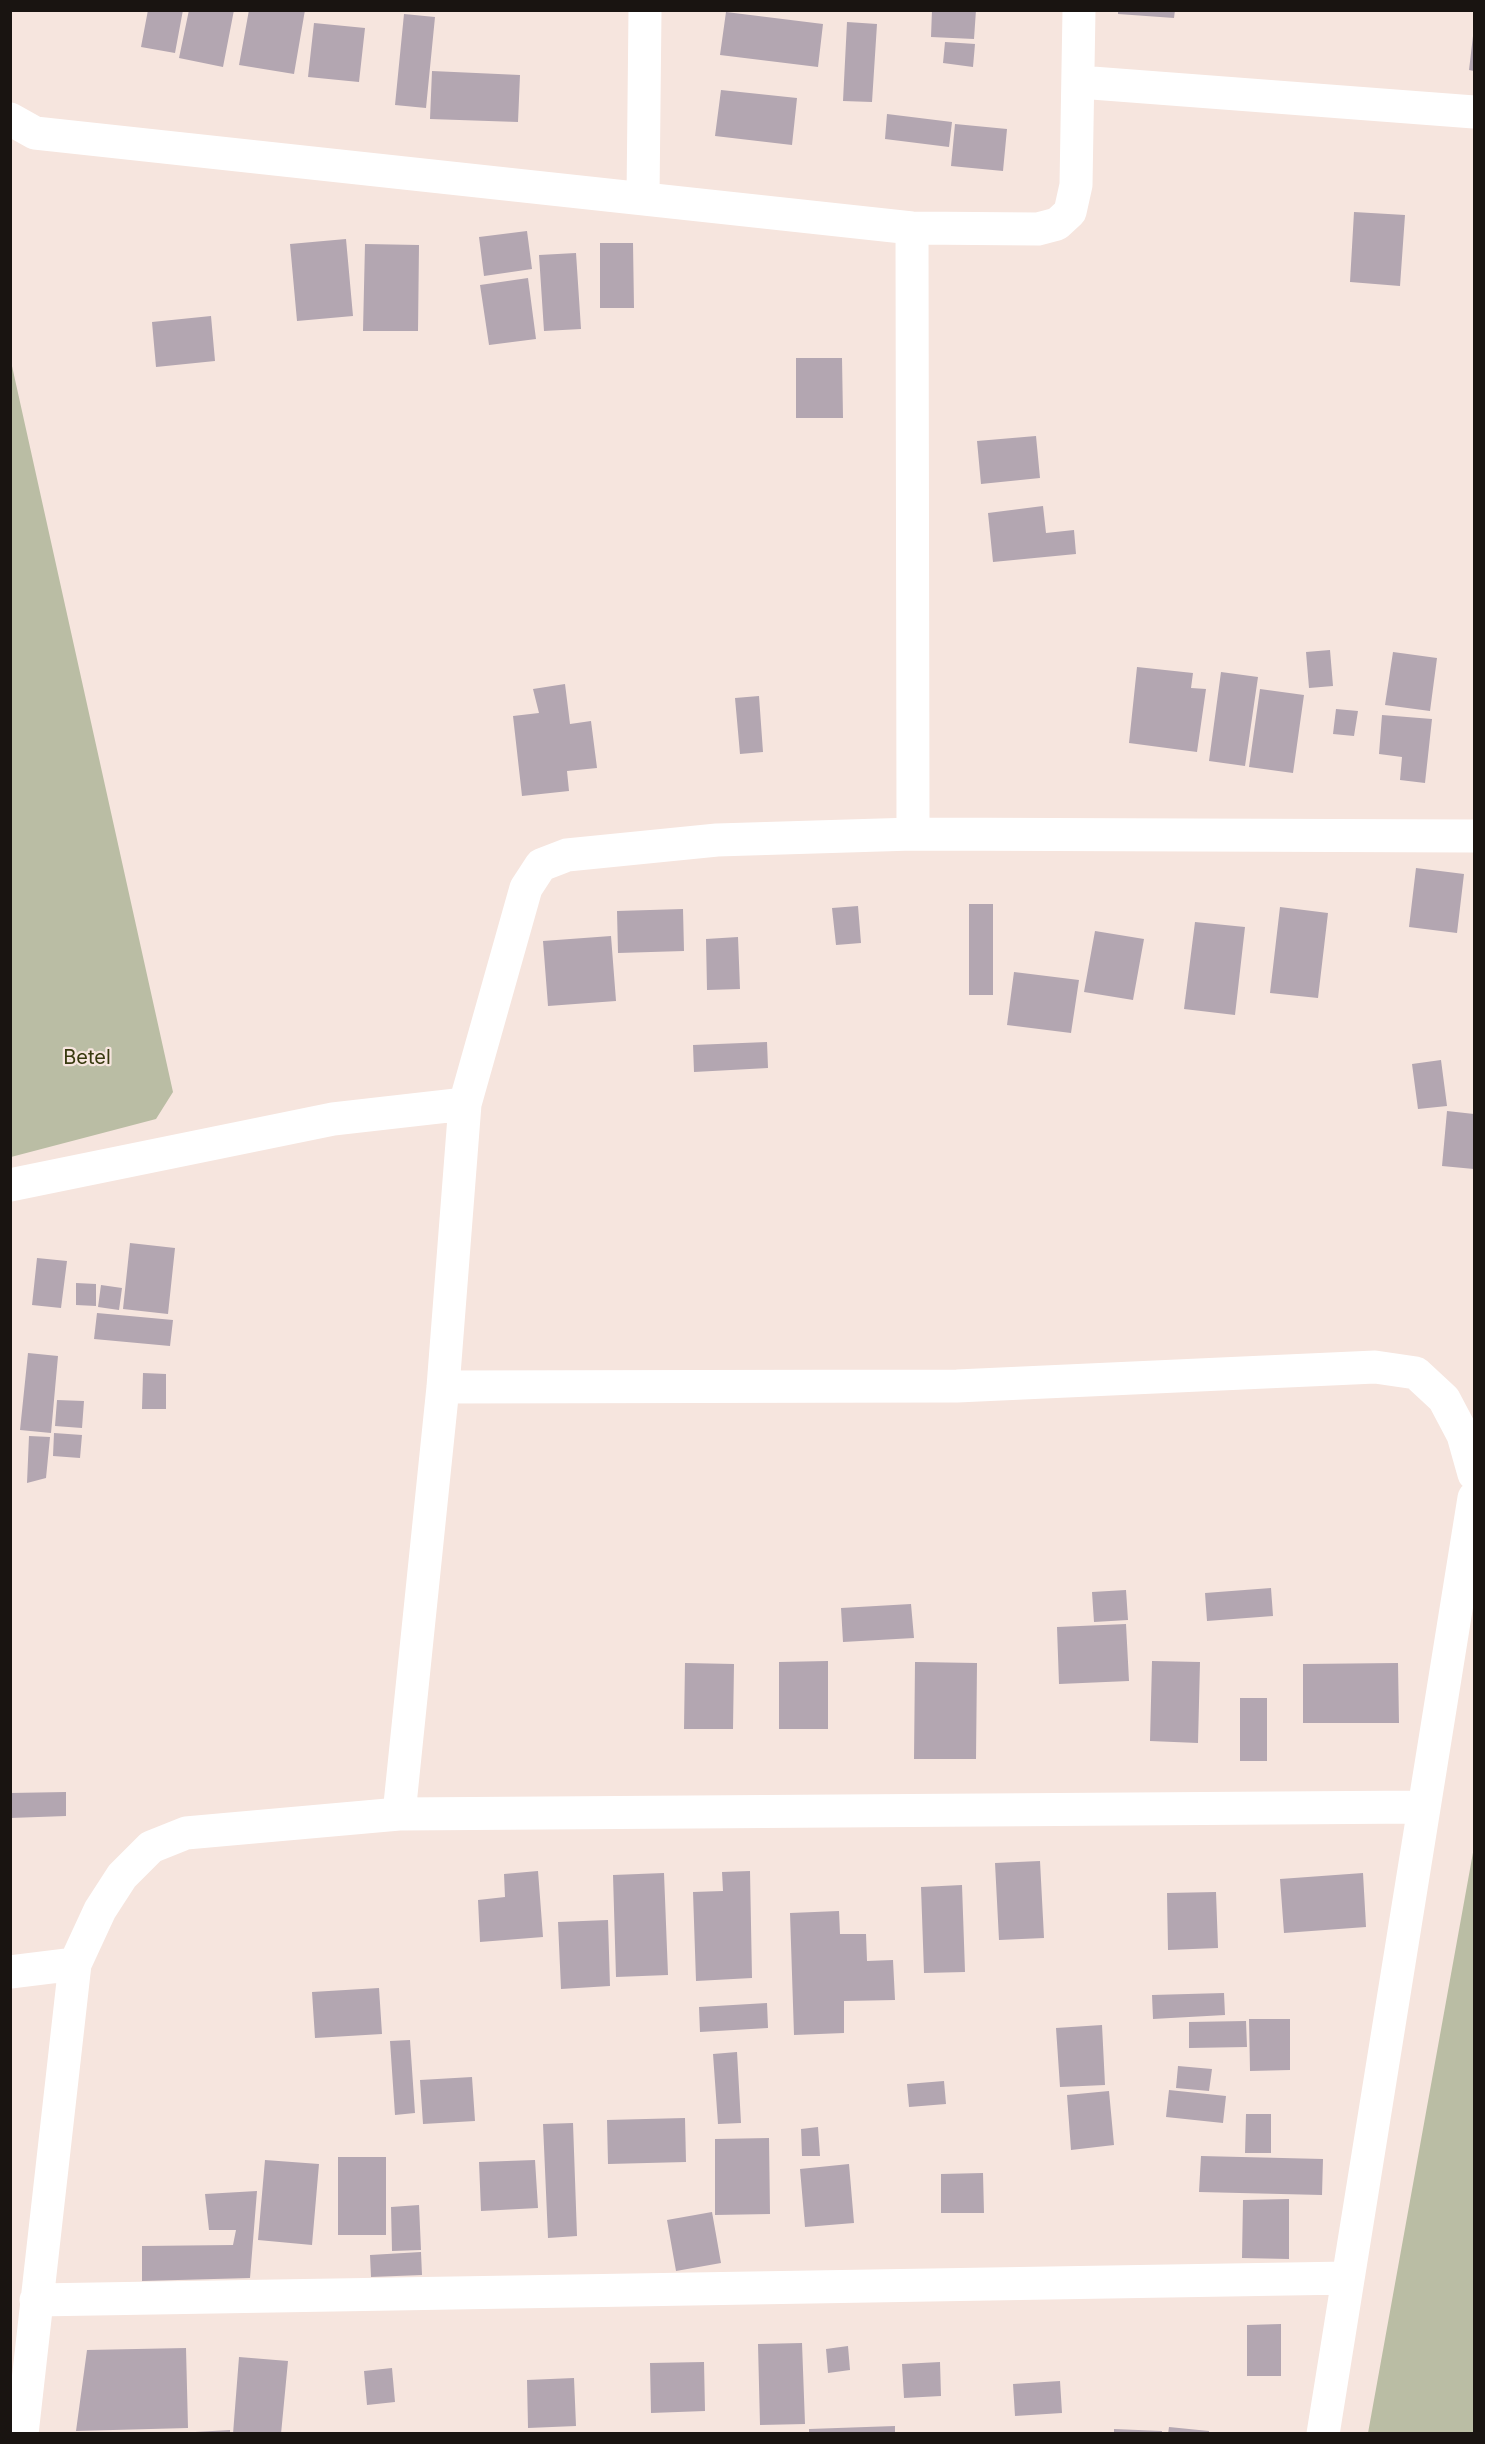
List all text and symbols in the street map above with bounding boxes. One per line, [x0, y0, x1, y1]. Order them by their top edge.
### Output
park label: Betel [63, 1046, 111, 1070]

